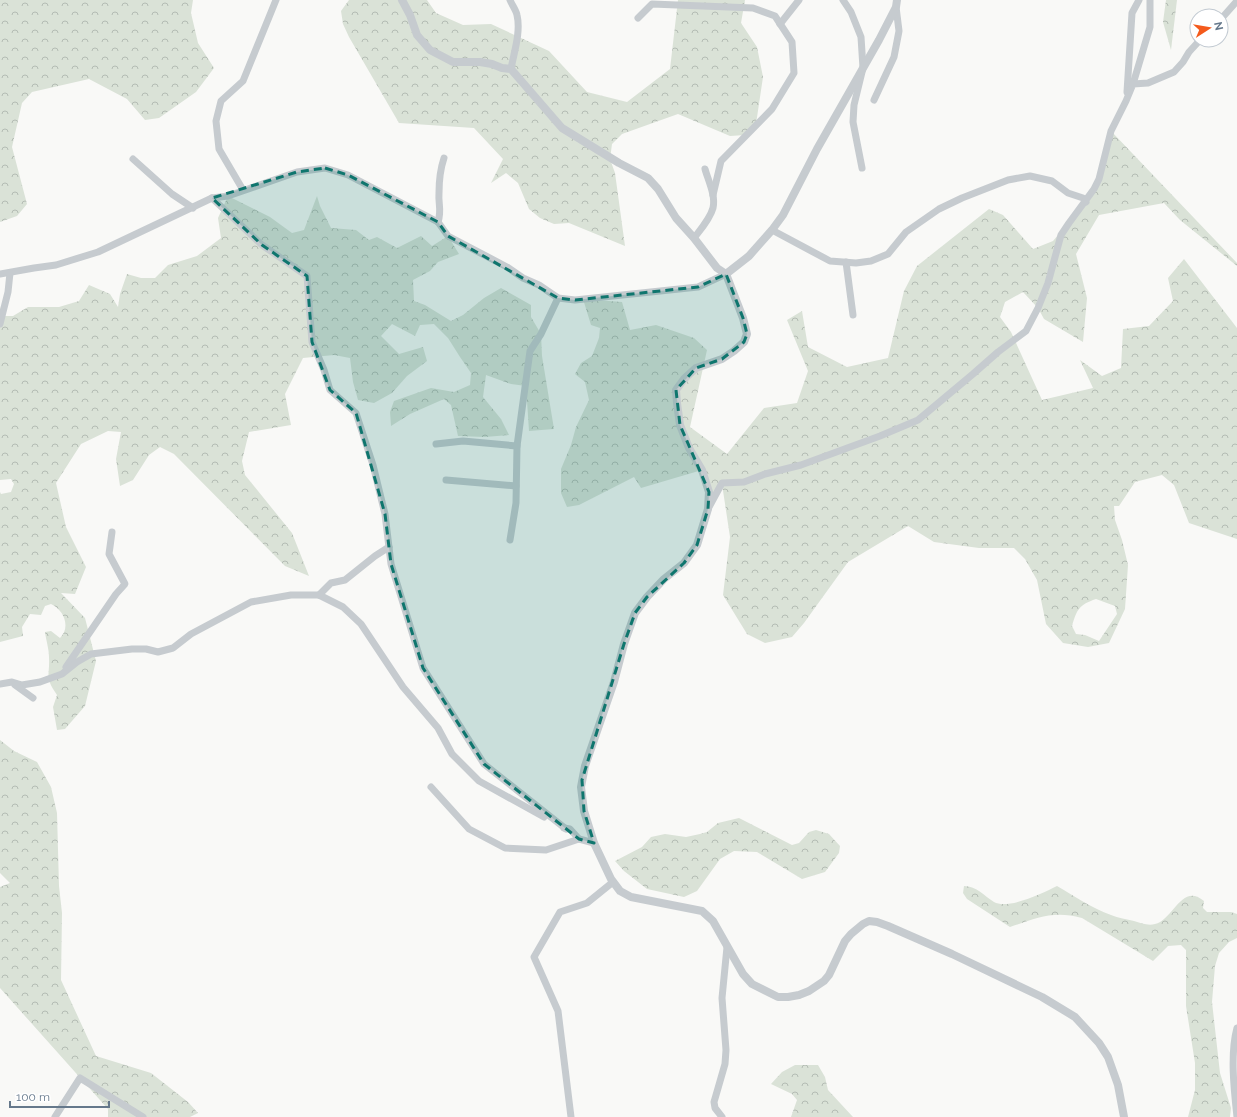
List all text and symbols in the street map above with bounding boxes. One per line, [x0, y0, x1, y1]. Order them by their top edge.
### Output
north arrow [1189, 8, 1229, 48]
text: N [1211, 21, 1226, 31]
scale bar [10, 1083, 109, 1109]
text: 100 m [16, 1090, 50, 1104]

